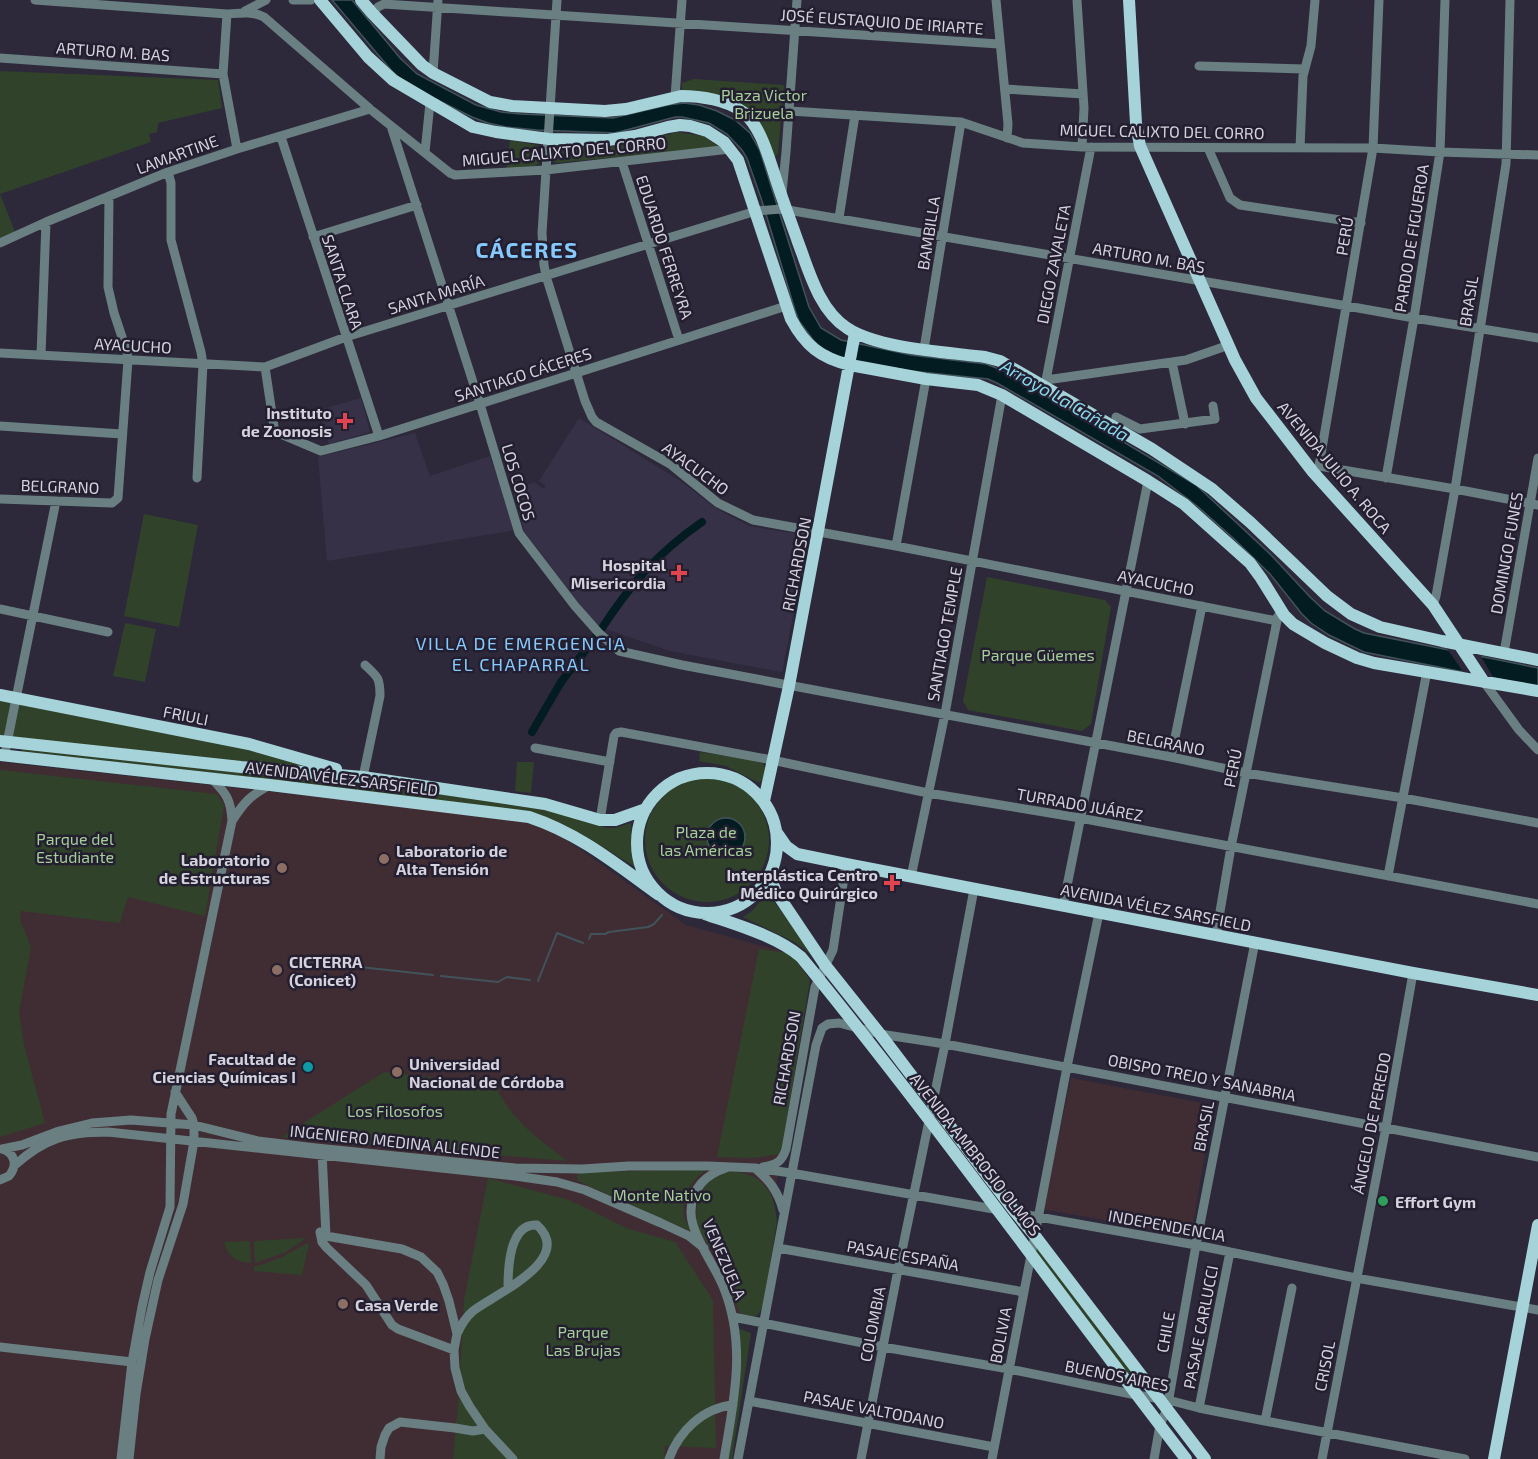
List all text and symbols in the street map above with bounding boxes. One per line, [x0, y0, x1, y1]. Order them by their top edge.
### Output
street label: JOSÉ EUSTAQUIO DE IRIARTE [780, 4, 984, 39]
street label: ARTURO M. BAS [56, 38, 170, 64]
park label: Plaza Victor Brizuela [721, 85, 808, 122]
street label: MIGUEL CALIXTO DEL CORRO [1059, 120, 1265, 142]
street label: LAMARTINE [134, 130, 221, 178]
street label: MIGUEL CALIXTO DEL CORRO [461, 133, 667, 169]
street label: PARDO DE FIGUEROA [1390, 163, 1432, 313]
street label: EDUARDO FERREYRA [633, 173, 697, 321]
street label: BAMBILLA [913, 195, 943, 271]
street label: DIEGO ZAVALETA [1032, 203, 1074, 325]
street label: PERÚ [1332, 215, 1356, 257]
street label: SANTA CLARA [319, 232, 367, 332]
district label: CÁCERES [475, 236, 579, 262]
street label: ARTURO M. BAS [1091, 238, 1207, 276]
street label: SANTA MARÍA [386, 270, 486, 318]
street label: BRASIL [1455, 274, 1481, 328]
street label: AYACUCHO [94, 333, 172, 357]
street label: SANTIAGO CÁCERES [452, 343, 594, 405]
water label: Arroyo La Cañada [996, 354, 1133, 446]
street label: AVENIDA JULIO A. ROCA [1274, 397, 1396, 537]
place label: Instituto de Zoonosis [241, 403, 332, 440]
marker: Instituto de Zoonosis [336, 412, 354, 430]
street label: AYACUCHO [659, 438, 733, 498]
street label: LOS COCOS [498, 441, 540, 523]
street label: BELGRANO [20, 475, 100, 497]
street label: DOMINGO FUNES [1486, 490, 1526, 616]
street label: RICHARDSON [778, 515, 814, 613]
place label: Hospital Misericordia [571, 555, 667, 592]
marker: Hospital Misericordia [670, 564, 688, 582]
street label: SANTIAGO TEMPLE [923, 565, 965, 703]
street label: AYACUCHO [1116, 565, 1196, 599]
district label: VILLA DE EMERGENCIA EL CHAPARRAL [416, 632, 626, 675]
park label: Parque Güemes [981, 645, 1095, 664]
street label: FRIULI [162, 701, 210, 729]
street label: BELGRANO [1126, 725, 1206, 759]
street label: PERÚ [1219, 747, 1245, 789]
street label: AVENIDA VÉLEZ SARSFIELD [245, 757, 439, 799]
street label: TURRADO JUÁREZ [1015, 784, 1145, 824]
park label: Plaza de las Américas [660, 822, 752, 859]
park label: Parque del Estudiante [36, 829, 114, 866]
place label: Laboratorio de Alta Tensión [396, 841, 507, 878]
place label: Laboratorio de Estructuras [159, 850, 270, 887]
marker: Laboratorio de Alta Tensión [377, 852, 391, 866]
marker: Laboratorio de Estructuras [275, 861, 289, 875]
place label: Interplástica Centro Médico Quirúrgico [726, 865, 878, 903]
marker: Interplástica Centro Médico Quirúrgico [883, 874, 901, 892]
street label: AVENIDA VÉLEZ SARSFIELD [1059, 879, 1253, 935]
place label: CICTERRA (Conicet) [289, 952, 363, 989]
marker: CICTERRA (Conicet) [270, 963, 284, 977]
street label: RICHARDSON [768, 1009, 804, 1107]
place label: Facultad de Ciencias Químicas I [153, 1049, 296, 1087]
street label: OBISPO TREJO Y SANABRIA [1107, 1049, 1298, 1105]
street label: ÁNGELO DE PEREDO [1348, 1050, 1394, 1196]
place label: Universidad Nacional de Córdoba [409, 1054, 564, 1091]
marker: Facultad de Ciencias Químicas I [301, 1060, 315, 1074]
marker: Universidad Nacional de Córdoba [390, 1065, 404, 1079]
street label: AVENIDA AMBROSIO OLMOS [907, 1069, 1045, 1239]
street label: BRASIL [1189, 1099, 1217, 1153]
park label: Los Filosofos [347, 1101, 443, 1120]
street label: INGENIERO MEDINA ALLENDE [289, 1121, 501, 1161]
park label: Monte Nativo [613, 1185, 711, 1204]
place label: Effort Gym [1395, 1192, 1476, 1212]
marker: Effort Gym [1376, 1194, 1390, 1208]
street label: INDEPENDENCIA [1107, 1205, 1227, 1245]
street label: VENEZUELA [699, 1216, 751, 1302]
street label: PASAJE ESPAÑA [845, 1236, 961, 1274]
street label: PASAJE CARLUCCI [1179, 1264, 1221, 1390]
street label: COLOMBIA [855, 1285, 889, 1363]
place label: Casa Verde [355, 1295, 438, 1314]
marker: Casa Verde [336, 1297, 350, 1311]
street label: BOLIVIA [985, 1305, 1015, 1365]
street label: CHILE [1152, 1310, 1178, 1354]
park label: Parque Las Brujas [545, 1322, 621, 1360]
street label: CRISOL [1310, 1339, 1338, 1393]
street label: BUENOS AIRES [1063, 1356, 1171, 1394]
street label: PASAJE VALTODANO [802, 1386, 946, 1432]

